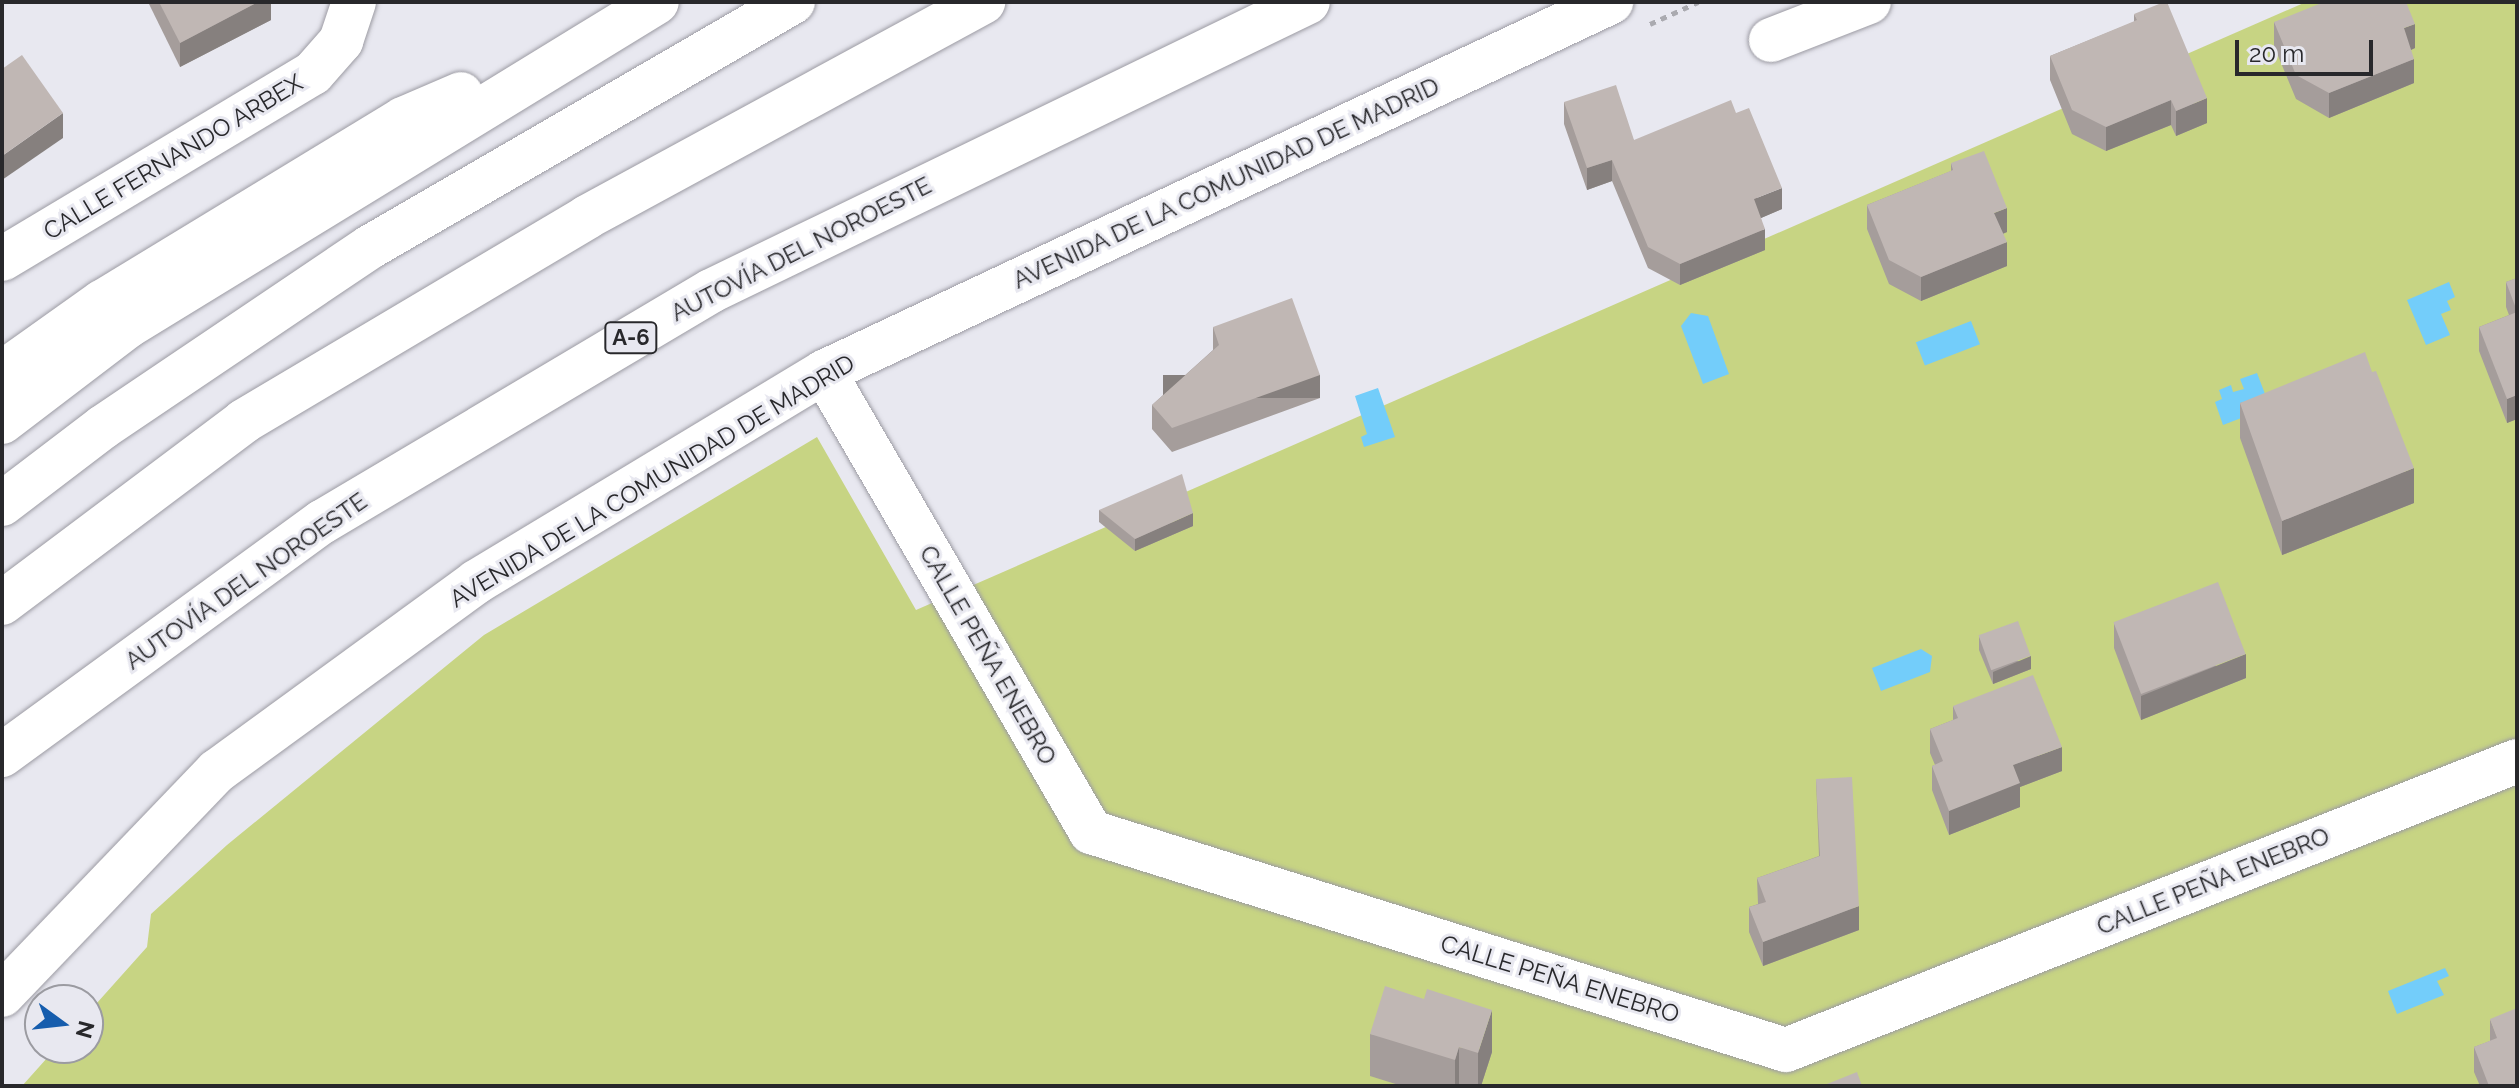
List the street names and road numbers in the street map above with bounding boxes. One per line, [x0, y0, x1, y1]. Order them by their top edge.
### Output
street label: CALLE FERNANDO ARBEX [38, 68, 308, 246]
street label: AVENIDA DE LA COMUNIDAD DE MADRID [1008, 71, 1444, 295]
street label: AUTOVÍA DEL NOROESTE [665, 170, 937, 328]
road number: A-6 [603, 320, 659, 356]
street label: AVENIDA DE LA COMUNIDAD DE MADRID [444, 348, 860, 614]
street label: AUTOVÍA DEL NOROESTE [119, 486, 373, 676]
street label: CALLE PEÑA ENEBRO [913, 540, 1063, 770]
street label: CALLE PEÑA ENEBRO [2092, 821, 2334, 941]
street label: CALLE PEÑA ENEBRO [1437, 929, 1683, 1029]

